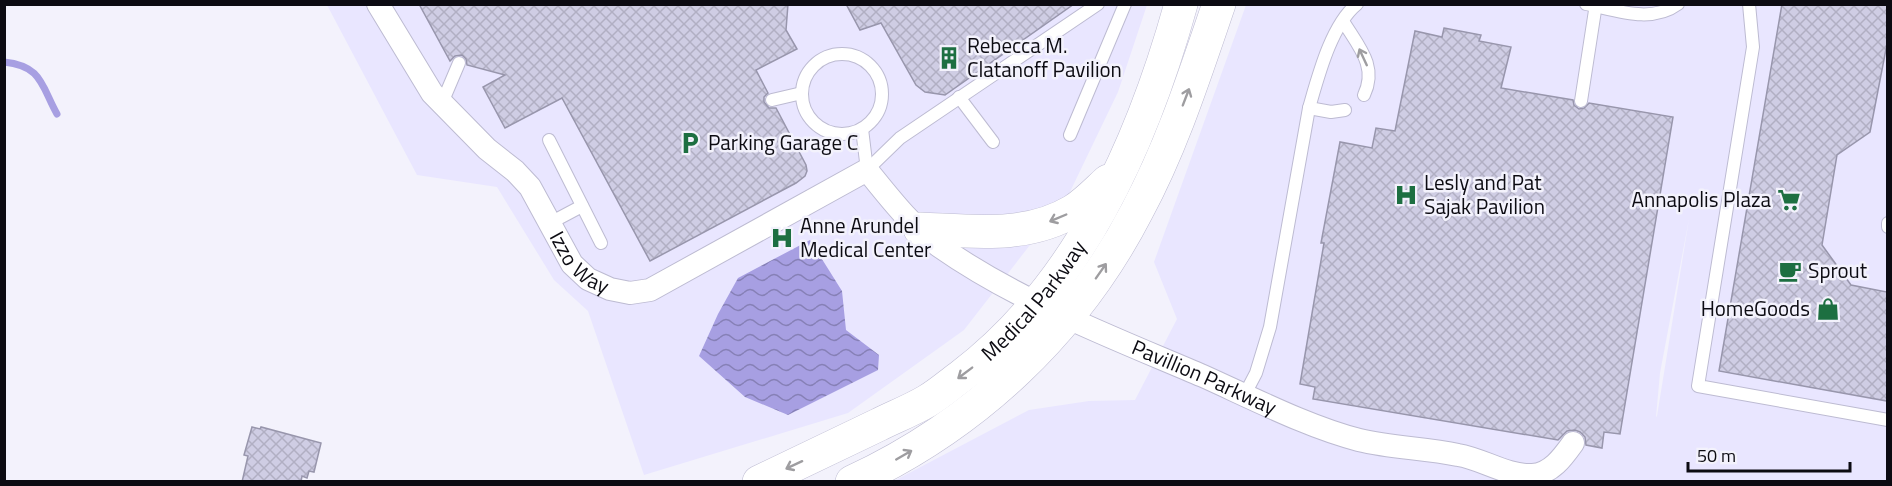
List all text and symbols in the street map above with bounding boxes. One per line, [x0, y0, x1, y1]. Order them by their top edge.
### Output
place label: Rebecca M. Clatanoff Pavilion [967, 29, 1122, 85]
building icon: Rebecca M. Clatanoff Pavilion [936, 45, 962, 71]
one-way arrow [1357, 48, 1369, 66]
one-way arrow [1182, 88, 1193, 107]
place label: Parking Garage C [708, 126, 858, 158]
parking icon: Parking Garage C [677, 130, 703, 156]
place label: Lesly and Pat Sajak Pavilion [1424, 166, 1545, 222]
hospital icon: Lesly and Pat Sajak Pavilion [1393, 182, 1419, 208]
place label: Annapolis Plaza [1632, 183, 1771, 215]
supermarket icon: Annapolis Plaza [1776, 187, 1802, 213]
place label: Anne Arundel Medical Center [800, 209, 931, 265]
one-way arrow [1049, 213, 1068, 224]
street label: Izzo Way [542, 225, 615, 302]
hospital icon: Anne Arundel Medical Center [769, 225, 795, 251]
street label: Medical Parkway [973, 234, 1093, 368]
place label: Sprout [1808, 254, 1868, 286]
cafe icon: Sprout [1777, 258, 1803, 284]
one-way arrow [1095, 264, 1107, 280]
place label: HomeGoods [1701, 292, 1810, 324]
shop icon: HomeGoods [1815, 296, 1841, 322]
street label: Pavillion Parkway [1127, 331, 1282, 423]
one-way arrow [958, 366, 974, 379]
scale bar [1688, 435, 1850, 473]
text: 50 m [1697, 442, 1736, 469]
one-way arrow [895, 448, 912, 460]
one-way arrow [786, 459, 804, 471]

